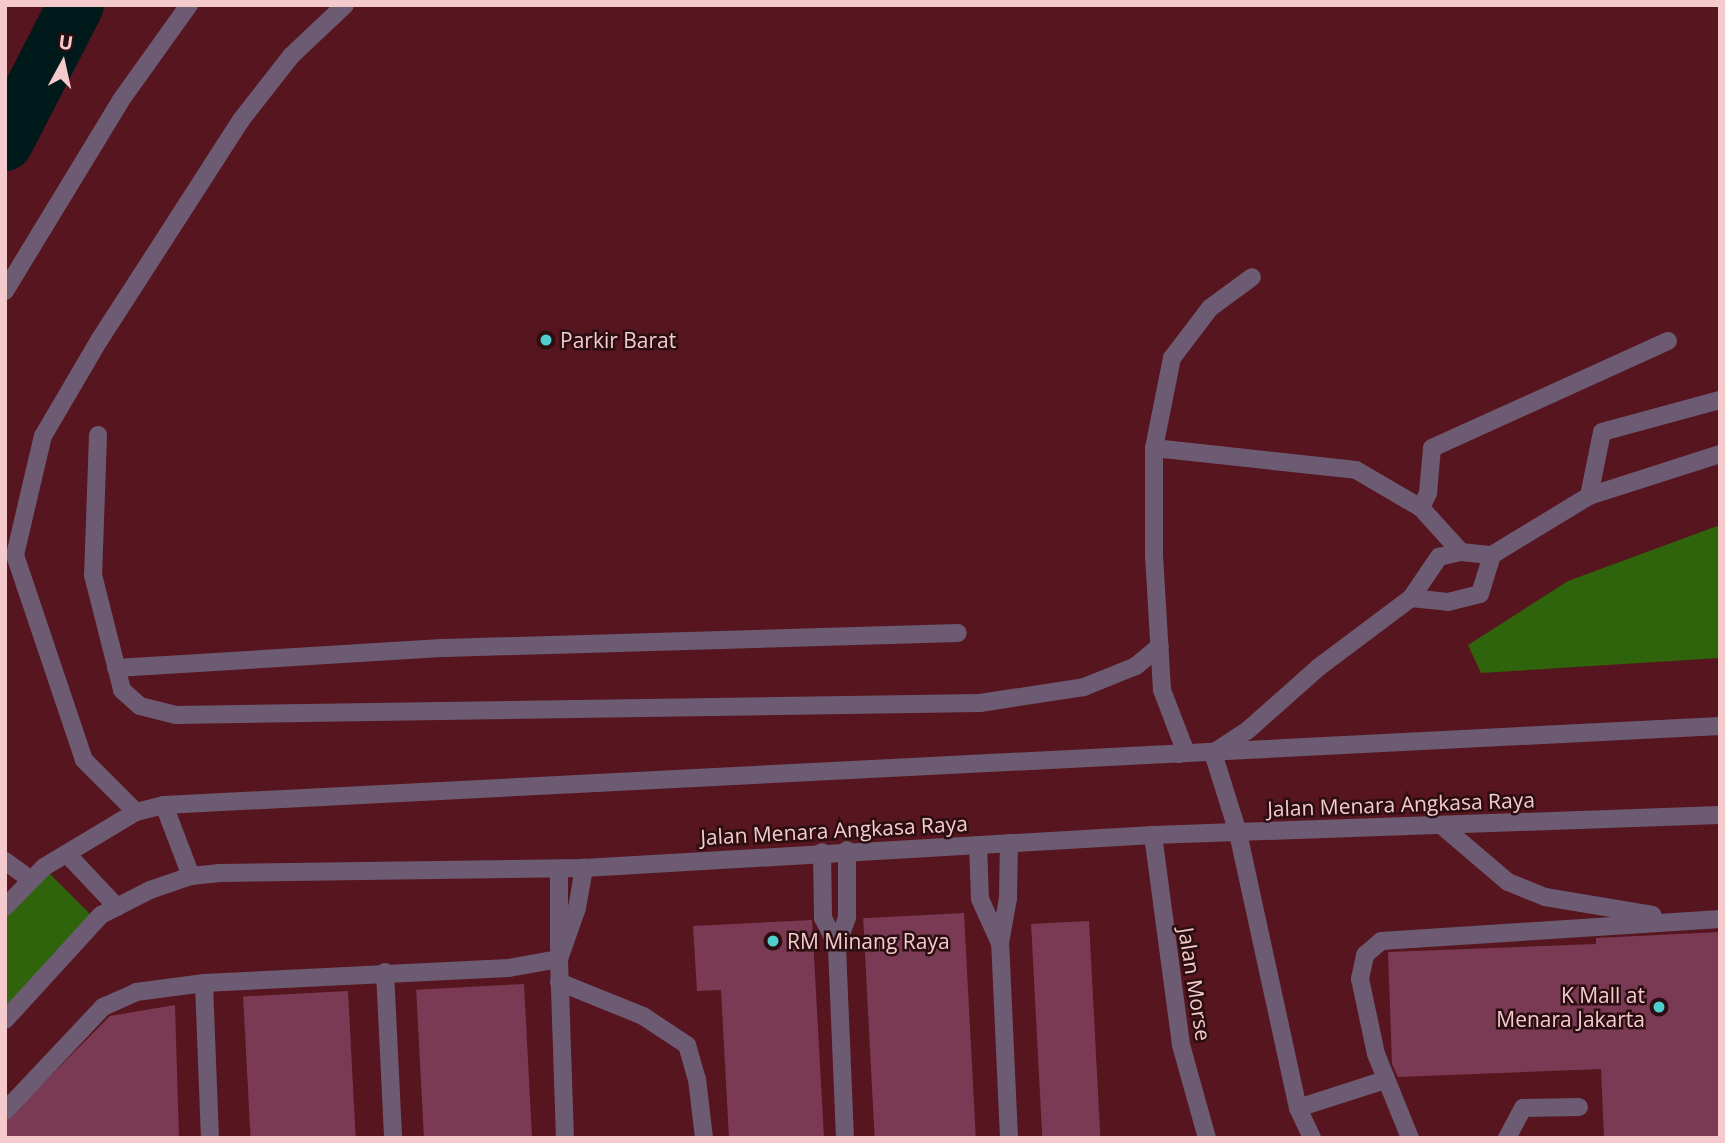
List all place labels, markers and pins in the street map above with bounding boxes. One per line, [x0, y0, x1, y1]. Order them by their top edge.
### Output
place label: Parkir Barat [560, 327, 676, 353]
marker: Parkir Barat [538, 332, 554, 348]
place label: RM Minang Raya [787, 928, 950, 954]
marker: RM Minang Raya [765, 933, 781, 949]
place label: K Mall at Menara Jakarta [1496, 982, 1645, 1032]
marker: K Mall at Menara Jakarta [1651, 999, 1667, 1015]

